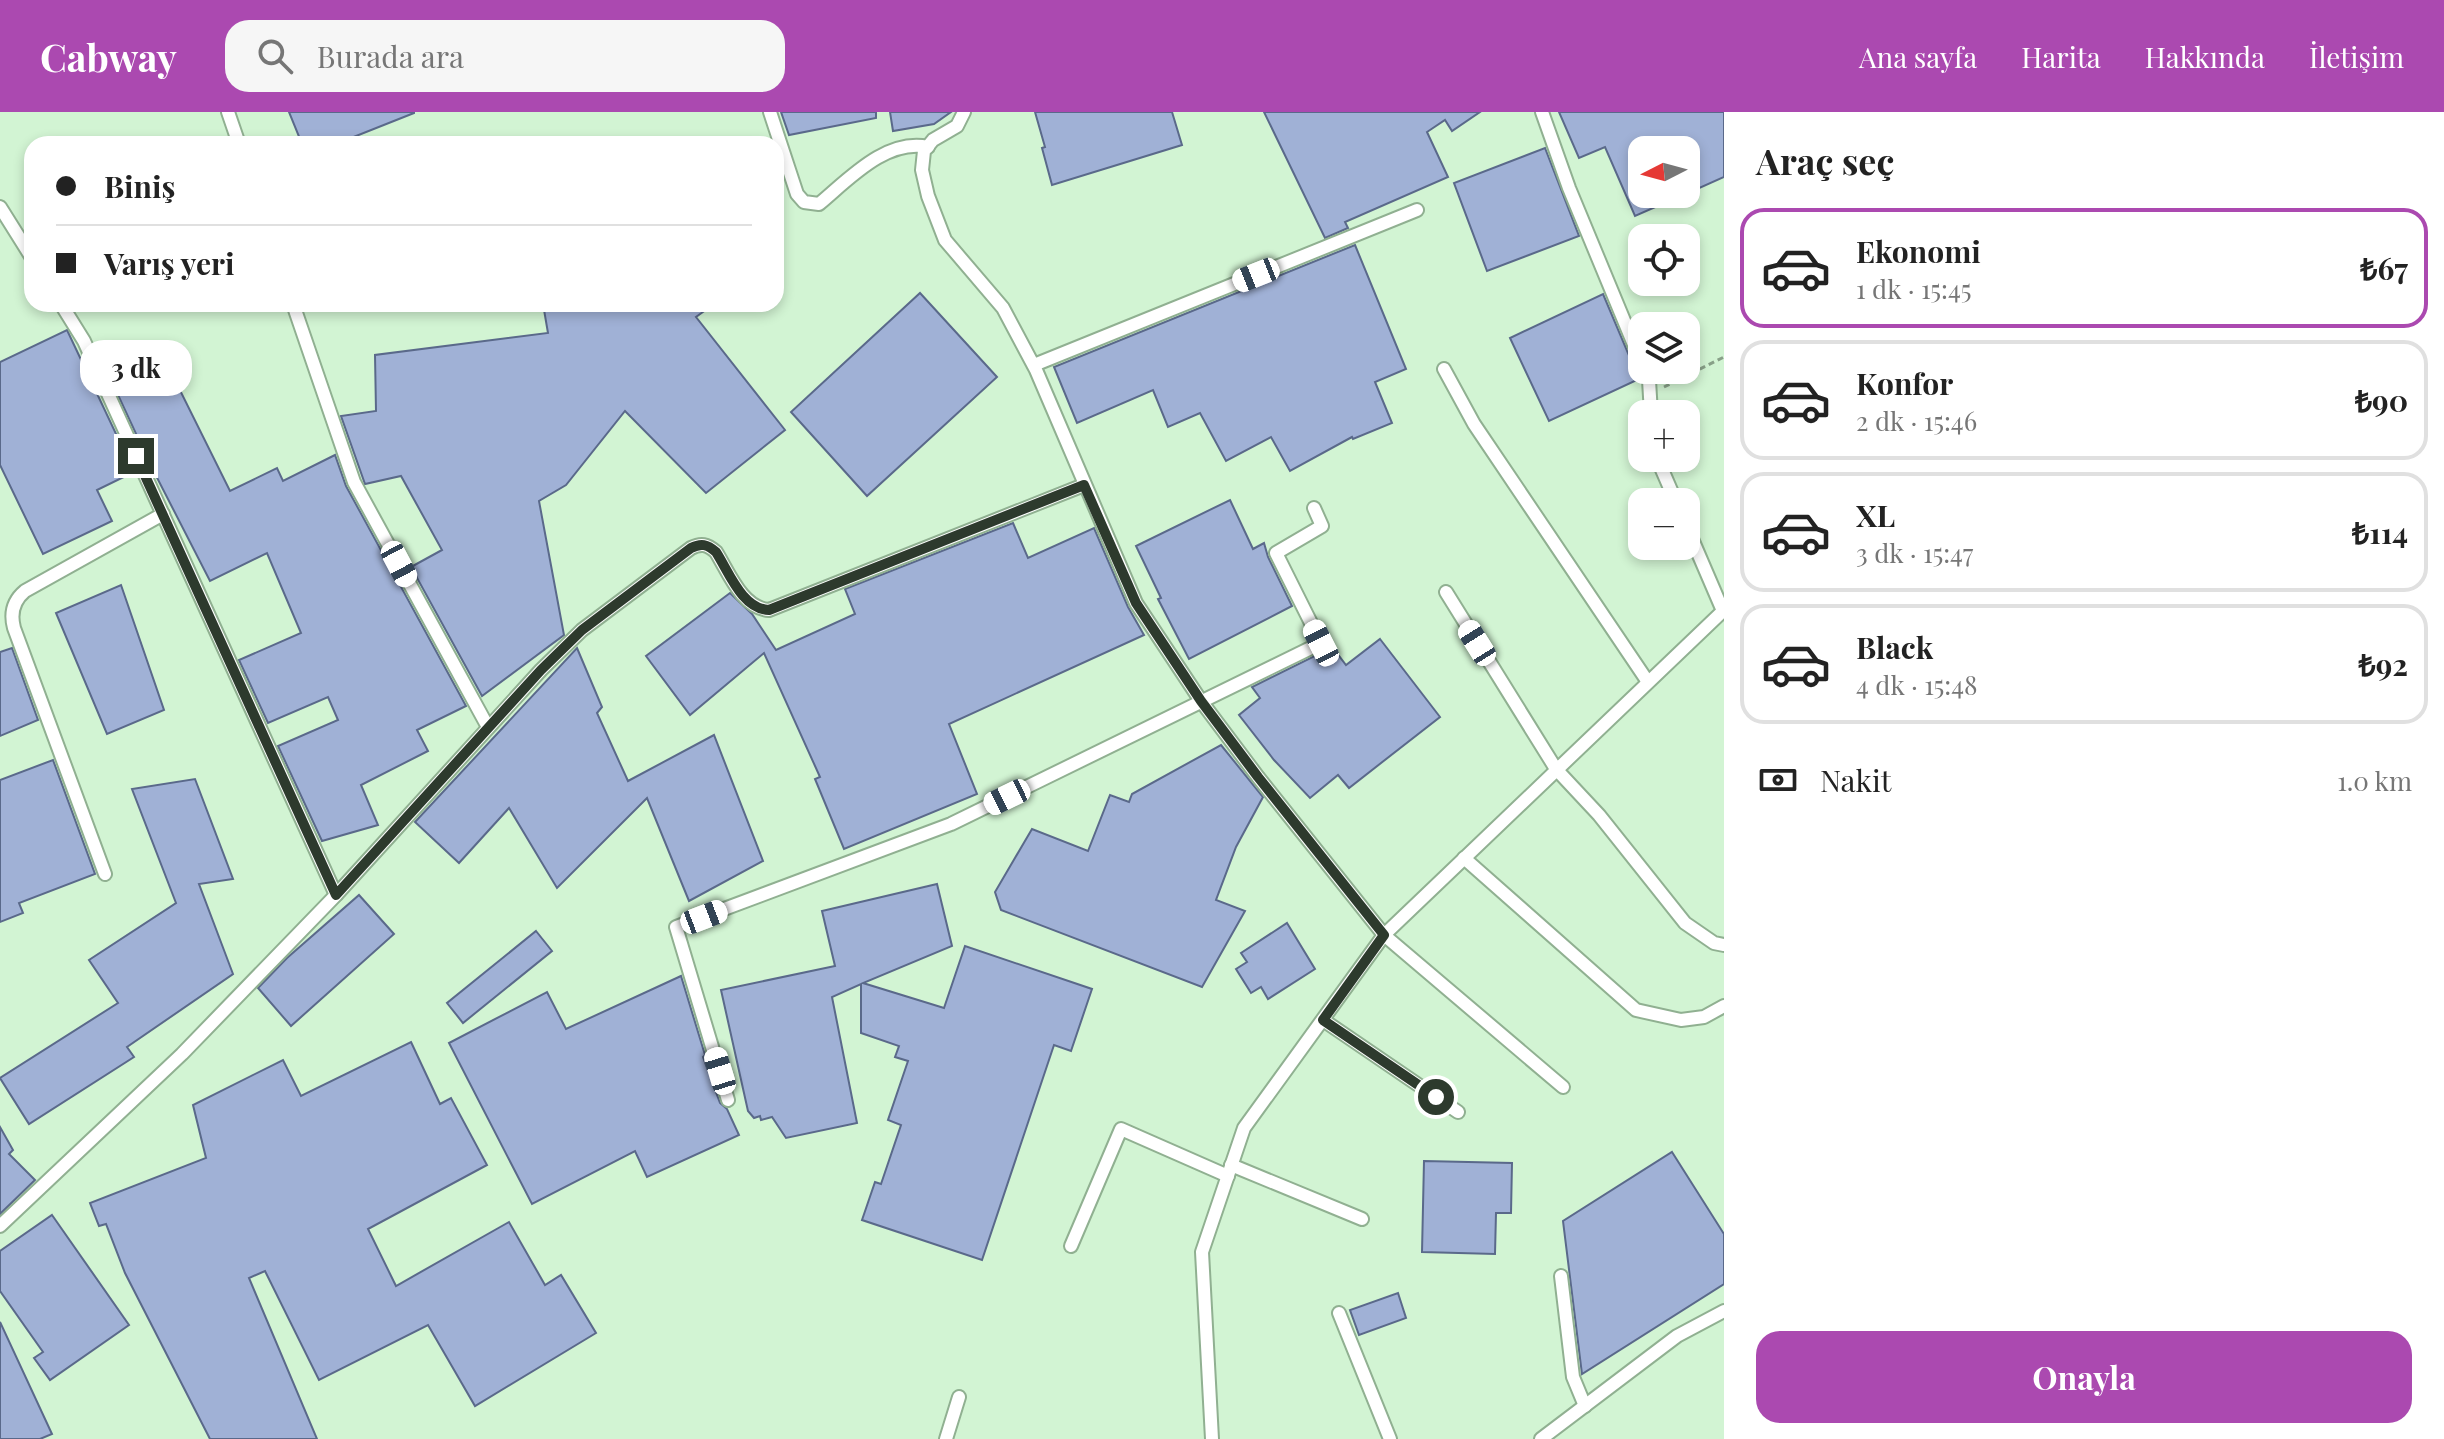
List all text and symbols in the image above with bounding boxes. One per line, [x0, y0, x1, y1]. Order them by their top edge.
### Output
search box [225, 20, 785, 92]
text: Cabway [40, 31, 177, 82]
icon: search [253, 34, 297, 78]
text: Burada ara [317, 36, 464, 76]
text: Ana sayfa [1859, 38, 1977, 75]
text: Harita [2021, 38, 2101, 75]
text: Hakkında [2145, 38, 2265, 75]
text: İletişim [2309, 38, 2404, 75]
north arrow [1628, 136, 1700, 208]
map controls [1628, 136, 1700, 560]
text: Araç seç [1756, 136, 1894, 184]
text: Biniş [104, 166, 175, 206]
button: locate [1628, 224, 1700, 296]
text: Ekonomi [1856, 231, 1981, 271]
icon: car [1760, 232, 1832, 304]
text: Varış yeri [104, 243, 234, 283]
text: ₺67 [2360, 248, 2408, 288]
car [1229, 255, 1283, 295]
text: 1 dk · 15:45 [1856, 271, 1972, 306]
button: layers [1628, 312, 1700, 384]
callout: 3 dk [80, 340, 192, 396]
text: 3 dk [111, 350, 161, 385]
text: Konfor [1856, 363, 1953, 403]
icon: car [1760, 364, 1832, 436]
text: ₺90 [2355, 380, 2408, 420]
button: + [1628, 400, 1700, 472]
text: 2 dk · 15:46 [1856, 403, 1977, 438]
route end [118, 438, 154, 474]
button: − [1628, 488, 1700, 560]
text: XL [1856, 495, 1895, 535]
icon: car [1760, 496, 1832, 568]
text: ₺114 [2352, 512, 2408, 552]
text: 3 dk · 15:47 [1856, 535, 1973, 570]
car [377, 537, 421, 591]
car [1299, 616, 1343, 670]
car [1454, 616, 1500, 670]
text: Black [1856, 627, 1933, 667]
icon: car [1760, 628, 1832, 700]
text: ₺92 [2359, 644, 2408, 684]
text: 4 dk · 15:48 [1856, 667, 1978, 702]
icon: cash [1756, 758, 1800, 802]
text: Nakit [1820, 760, 1891, 800]
text: 1.0 km [2337, 763, 2412, 798]
car [980, 776, 1034, 818]
car [677, 897, 731, 937]
car [702, 1045, 738, 1097]
route start [1418, 1079, 1454, 1115]
button: Onayla [1756, 1331, 2412, 1423]

